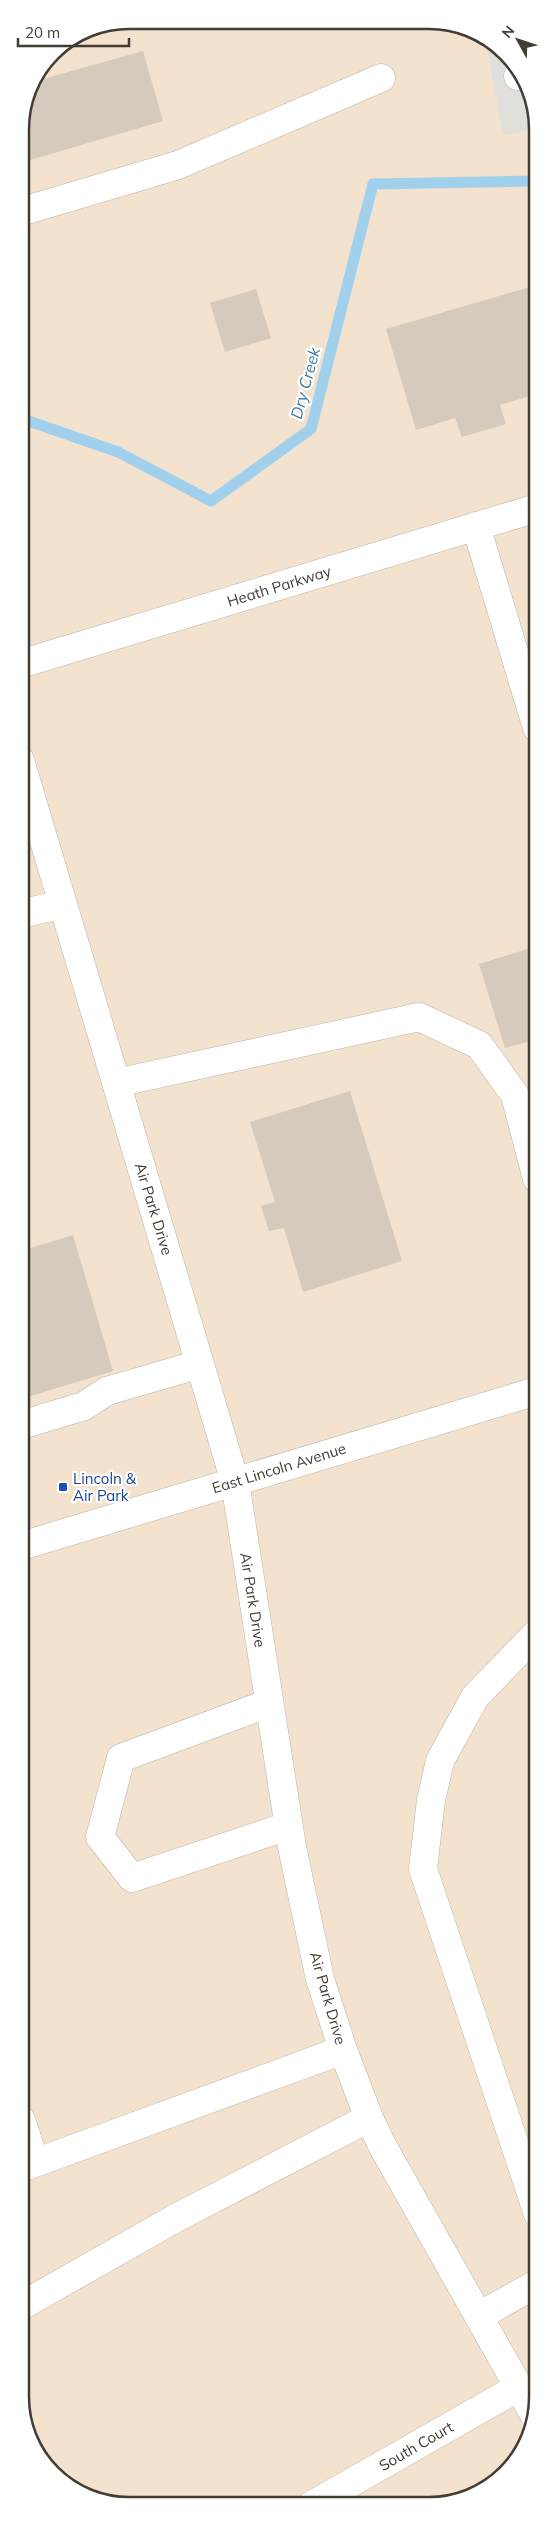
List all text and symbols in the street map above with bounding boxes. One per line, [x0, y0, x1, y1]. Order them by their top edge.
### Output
scale bar [18, 15, 129, 47]
north arrow [493, 15, 543, 65]
text: N [498, 22, 518, 41]
text: 20 m [25, 23, 60, 42]
water label: Dry Creek [286, 344, 324, 421]
street label: Heath Parkway [225, 561, 333, 611]
street label: Air Park Drive [131, 1160, 177, 1258]
street label: East Lincoln Avenue [210, 1439, 348, 1497]
place label: Lincoln & Air Park [73, 1469, 137, 1505]
marker: Lincoln & Air Park [57, 1481, 69, 1493]
street label: Air Park Drive [236, 1551, 270, 1649]
street label: Air Park Drive [306, 1949, 350, 2047]
street label: South Court [375, 2417, 457, 2475]

